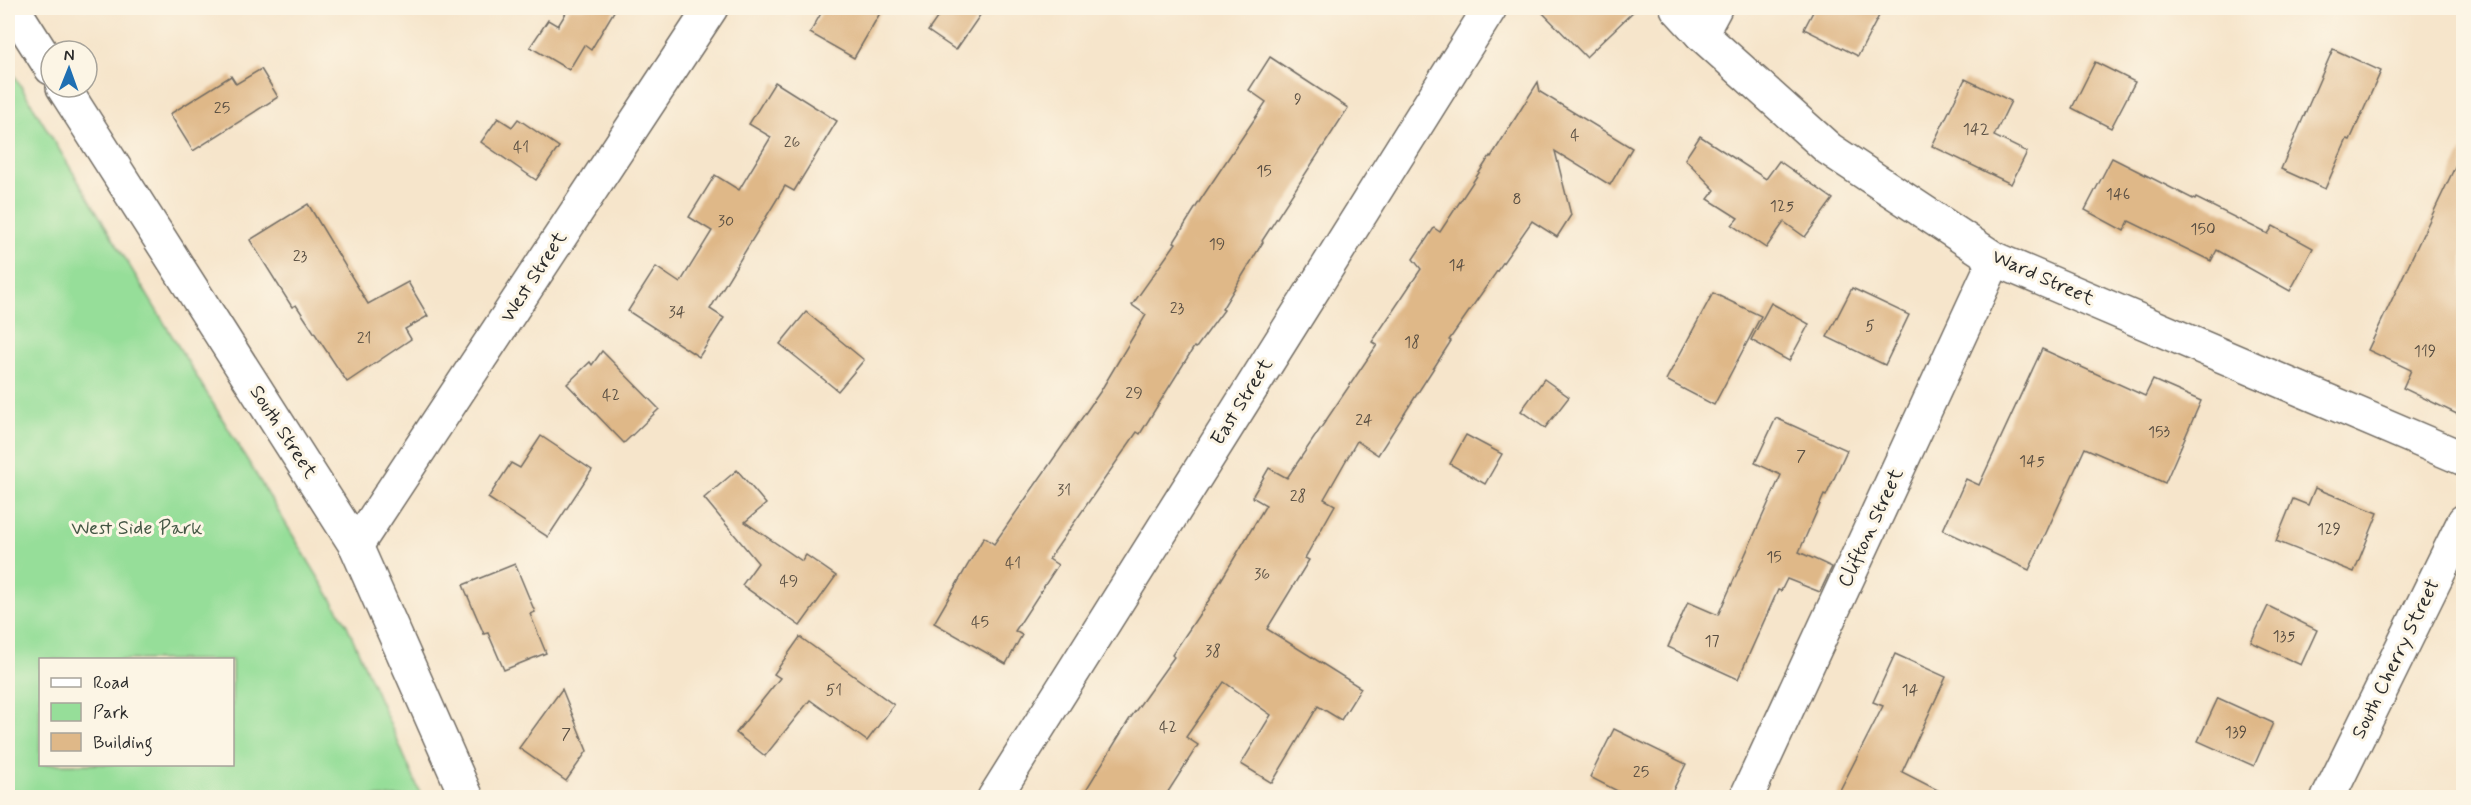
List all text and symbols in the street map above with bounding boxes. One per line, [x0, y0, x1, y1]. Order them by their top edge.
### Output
north arrow [39, 39, 99, 99]
text: N [64, 45, 75, 66]
house number: 9 [1294, 89, 1302, 110]
house number: 25 [214, 98, 230, 119]
house number: 142 [1963, 119, 1990, 140]
house number: 4 [1570, 125, 1580, 146]
house number: 26 [784, 132, 800, 153]
house number: 41 [513, 137, 529, 158]
house number: 15 [1256, 161, 1272, 182]
house number: 146 [2106, 184, 2130, 205]
house number: 8 [1512, 189, 1522, 210]
house number: 125 [1770, 196, 1794, 217]
house number: 30 [718, 211, 734, 232]
house number: 150 [2190, 219, 2216, 240]
street label: West Street [494, 226, 574, 328]
house number: 19 [1209, 234, 1225, 255]
street label: Ward Street [1988, 243, 2099, 313]
house number: 23 [293, 246, 308, 267]
house number: 14 [1449, 255, 1466, 276]
house number: 23 [1170, 298, 1185, 319]
house number: 34 [669, 302, 686, 323]
house number: 5 [1865, 316, 1875, 337]
house number: 21 [357, 328, 371, 349]
house number: 18 [1404, 332, 1420, 353]
house number: 119 [2414, 341, 2436, 362]
street label: East Street [1205, 353, 1280, 451]
street label: South Street [243, 380, 323, 484]
house number: 29 [1125, 383, 1143, 404]
house number: 42 [602, 385, 620, 406]
house number: 24 [1355, 410, 1373, 431]
house number: 153 [2148, 422, 2171, 443]
house number: 7 [1796, 446, 1806, 467]
house number: 145 [2019, 451, 2045, 472]
street label: Clifton Street [1832, 464, 1910, 592]
house number: 31 [1057, 480, 1071, 501]
house number: 28 [1290, 486, 1306, 507]
park label: West Side Park [71, 515, 203, 542]
house number: 129 [2317, 519, 2341, 540]
house number: 15 [1766, 547, 1782, 568]
house number: 41 [1005, 553, 1021, 574]
house number: 36 [1254, 564, 1270, 585]
house number: 49 [780, 571, 798, 592]
street label: South Cherry Street [2346, 574, 2446, 744]
house number: 45 [971, 612, 989, 633]
house number: 135 [2273, 626, 2296, 647]
house number: 17 [1704, 631, 1720, 652]
house number: 38 [1205, 641, 1221, 662]
legend [39, 658, 234, 766]
text: Road [93, 671, 129, 695]
house number: 51 [826, 680, 842, 701]
house number: 14 [1902, 680, 1919, 701]
text: Park [93, 701, 129, 725]
house number: 42 [1159, 717, 1177, 738]
house number: 139 [2225, 722, 2247, 743]
house number: 7 [561, 724, 571, 745]
text: Building [93, 731, 153, 757]
house number: 25 [1633, 762, 1649, 783]

